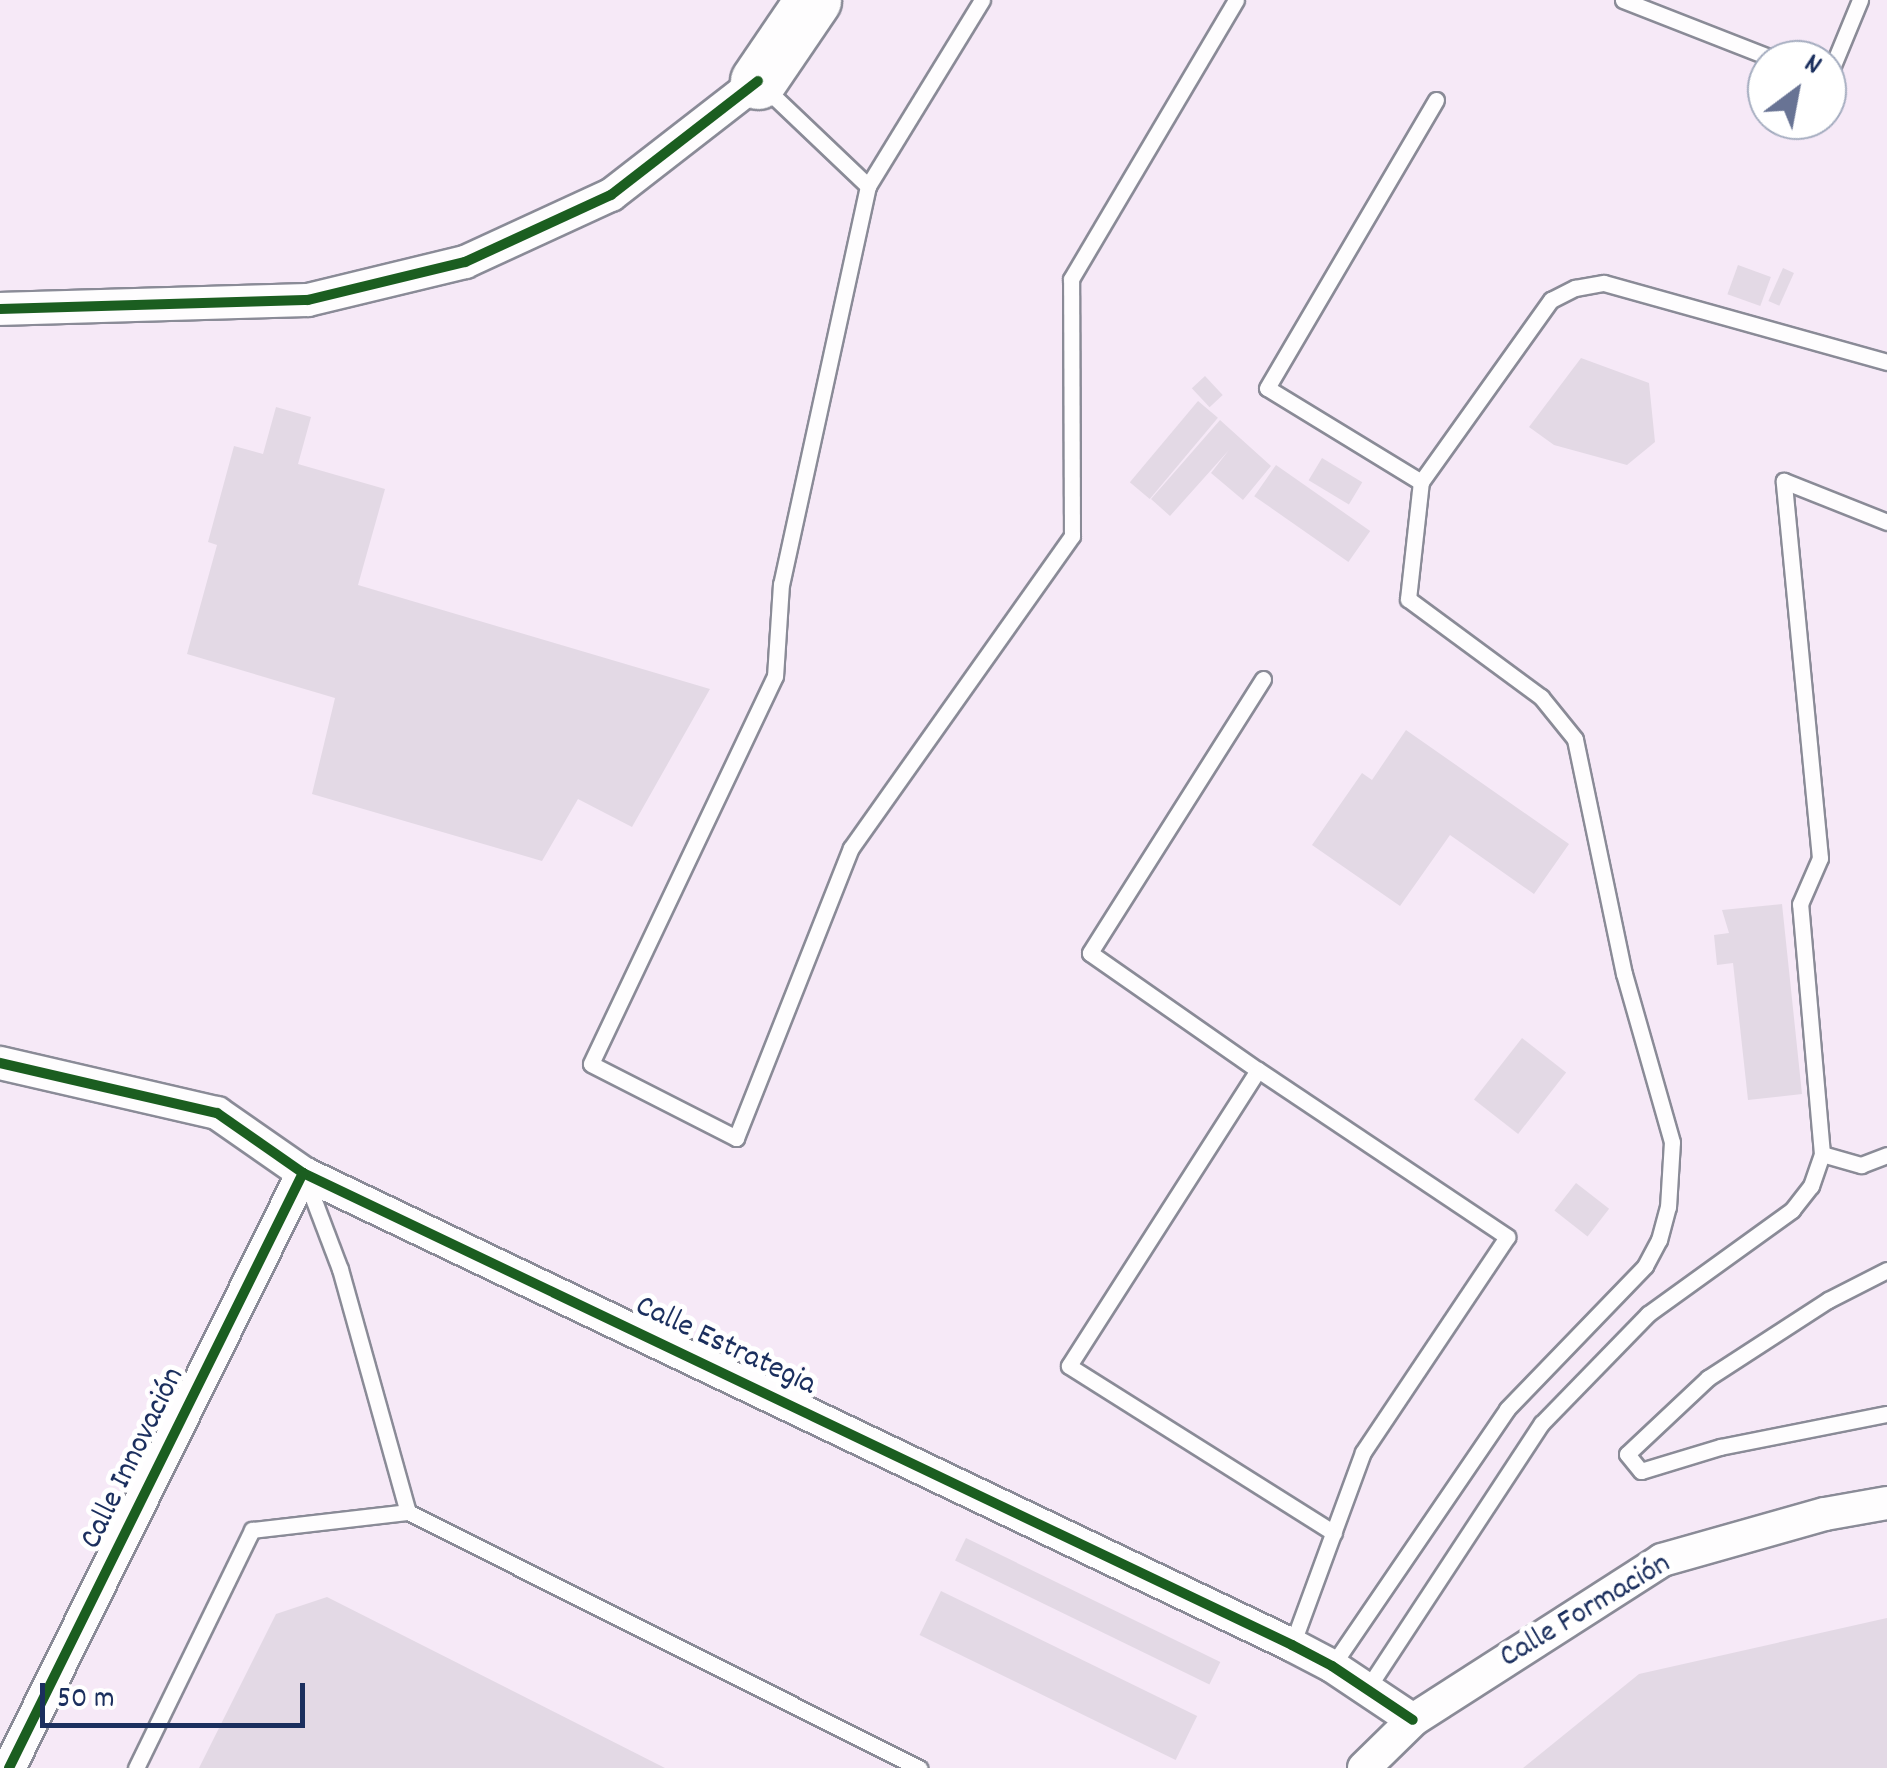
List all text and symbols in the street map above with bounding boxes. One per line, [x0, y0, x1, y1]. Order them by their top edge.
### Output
north arrow [1747, 40, 1847, 140]
text: N [1795, 46, 1828, 87]
street label: Calle Estrategia [629, 1288, 821, 1406]
street label: Calle Innovación [74, 1362, 194, 1556]
street label: Calle Formación [1494, 1546, 1678, 1678]
scale bar [45, 1663, 310, 1725]
text: 50 m [57, 1679, 115, 1722]

